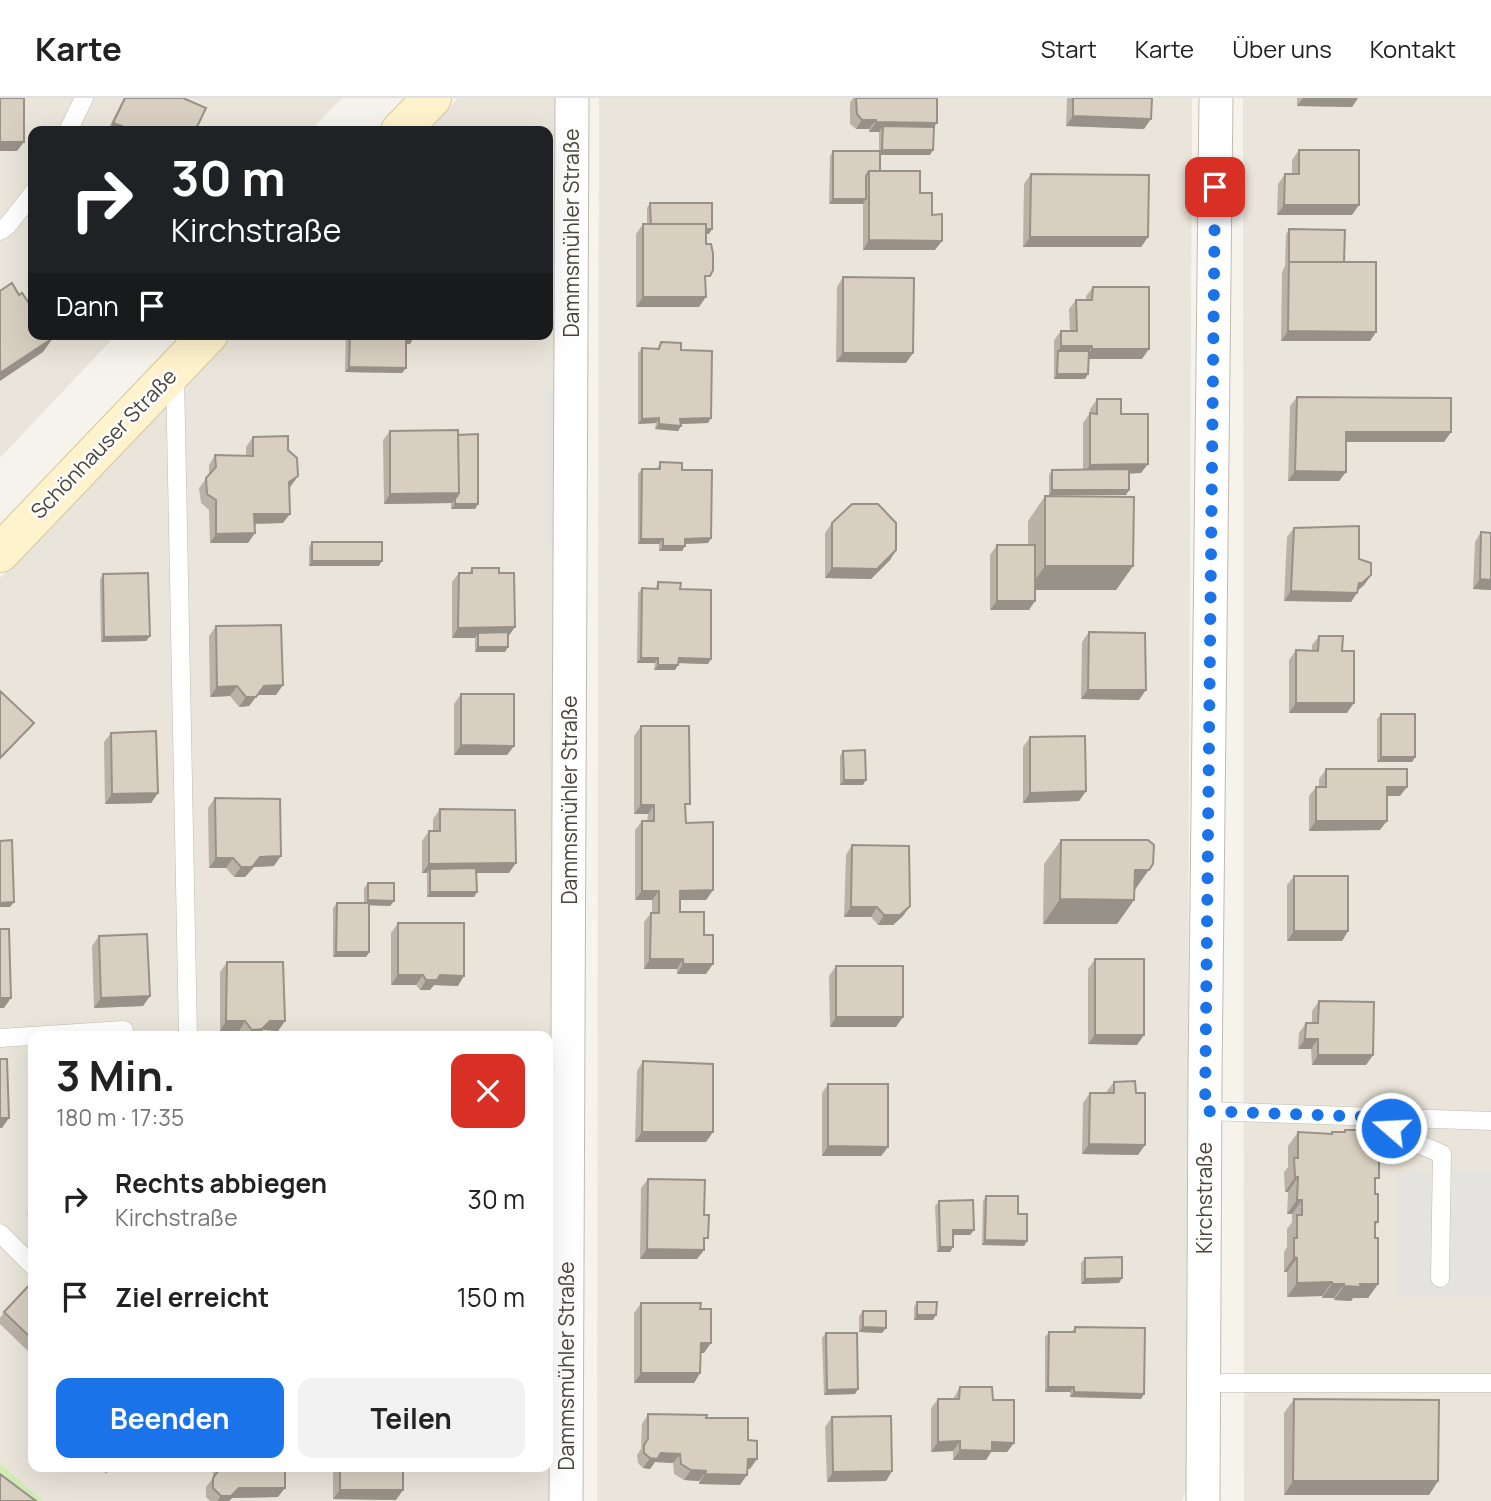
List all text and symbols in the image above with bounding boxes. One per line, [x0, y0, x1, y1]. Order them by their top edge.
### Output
text: Karte [35, 26, 122, 71]
text: Start [1041, 32, 1097, 65]
text: Karte [1135, 32, 1194, 65]
text: Über uns [1232, 32, 1332, 65]
text: Kontakt [1370, 32, 1456, 65]
street label: Dammsmühler Straße [557, 128, 585, 338]
text: 30 m [171, 144, 286, 211]
icon: right [56, 154, 147, 245]
pin [1185, 157, 1245, 217]
icon: arrive [1196, 168, 1234, 206]
text: Kirchstraße [171, 208, 342, 252]
icon: arrive [133, 287, 171, 325]
text: Dann [56, 288, 119, 324]
street label: Schönhauser Straße [24, 362, 182, 524]
street label: Dammsmühler Straße [555, 695, 583, 905]
text: 3 Min. [56, 1046, 176, 1104]
button: close [451, 1054, 525, 1128]
position arrow [1354, 1091, 1428, 1165]
text: 180 m · 17:35 [56, 1101, 184, 1133]
street label: Kirchstraße [1190, 1142, 1218, 1254]
text: Rechts abbiegen [115, 1165, 327, 1201]
icon: right [56, 1180, 94, 1218]
text: 30 m [468, 1181, 525, 1217]
text: Kirchstraße [115, 1201, 238, 1233]
street label: Dammsmühler Straße [552, 1261, 580, 1471]
icon: arrive [56, 1278, 94, 1316]
text: Ziel erreicht [115, 1279, 269, 1315]
text: 150 m [457, 1279, 525, 1315]
button: Beenden [56, 1378, 284, 1458]
button: Teilen [298, 1378, 525, 1458]

